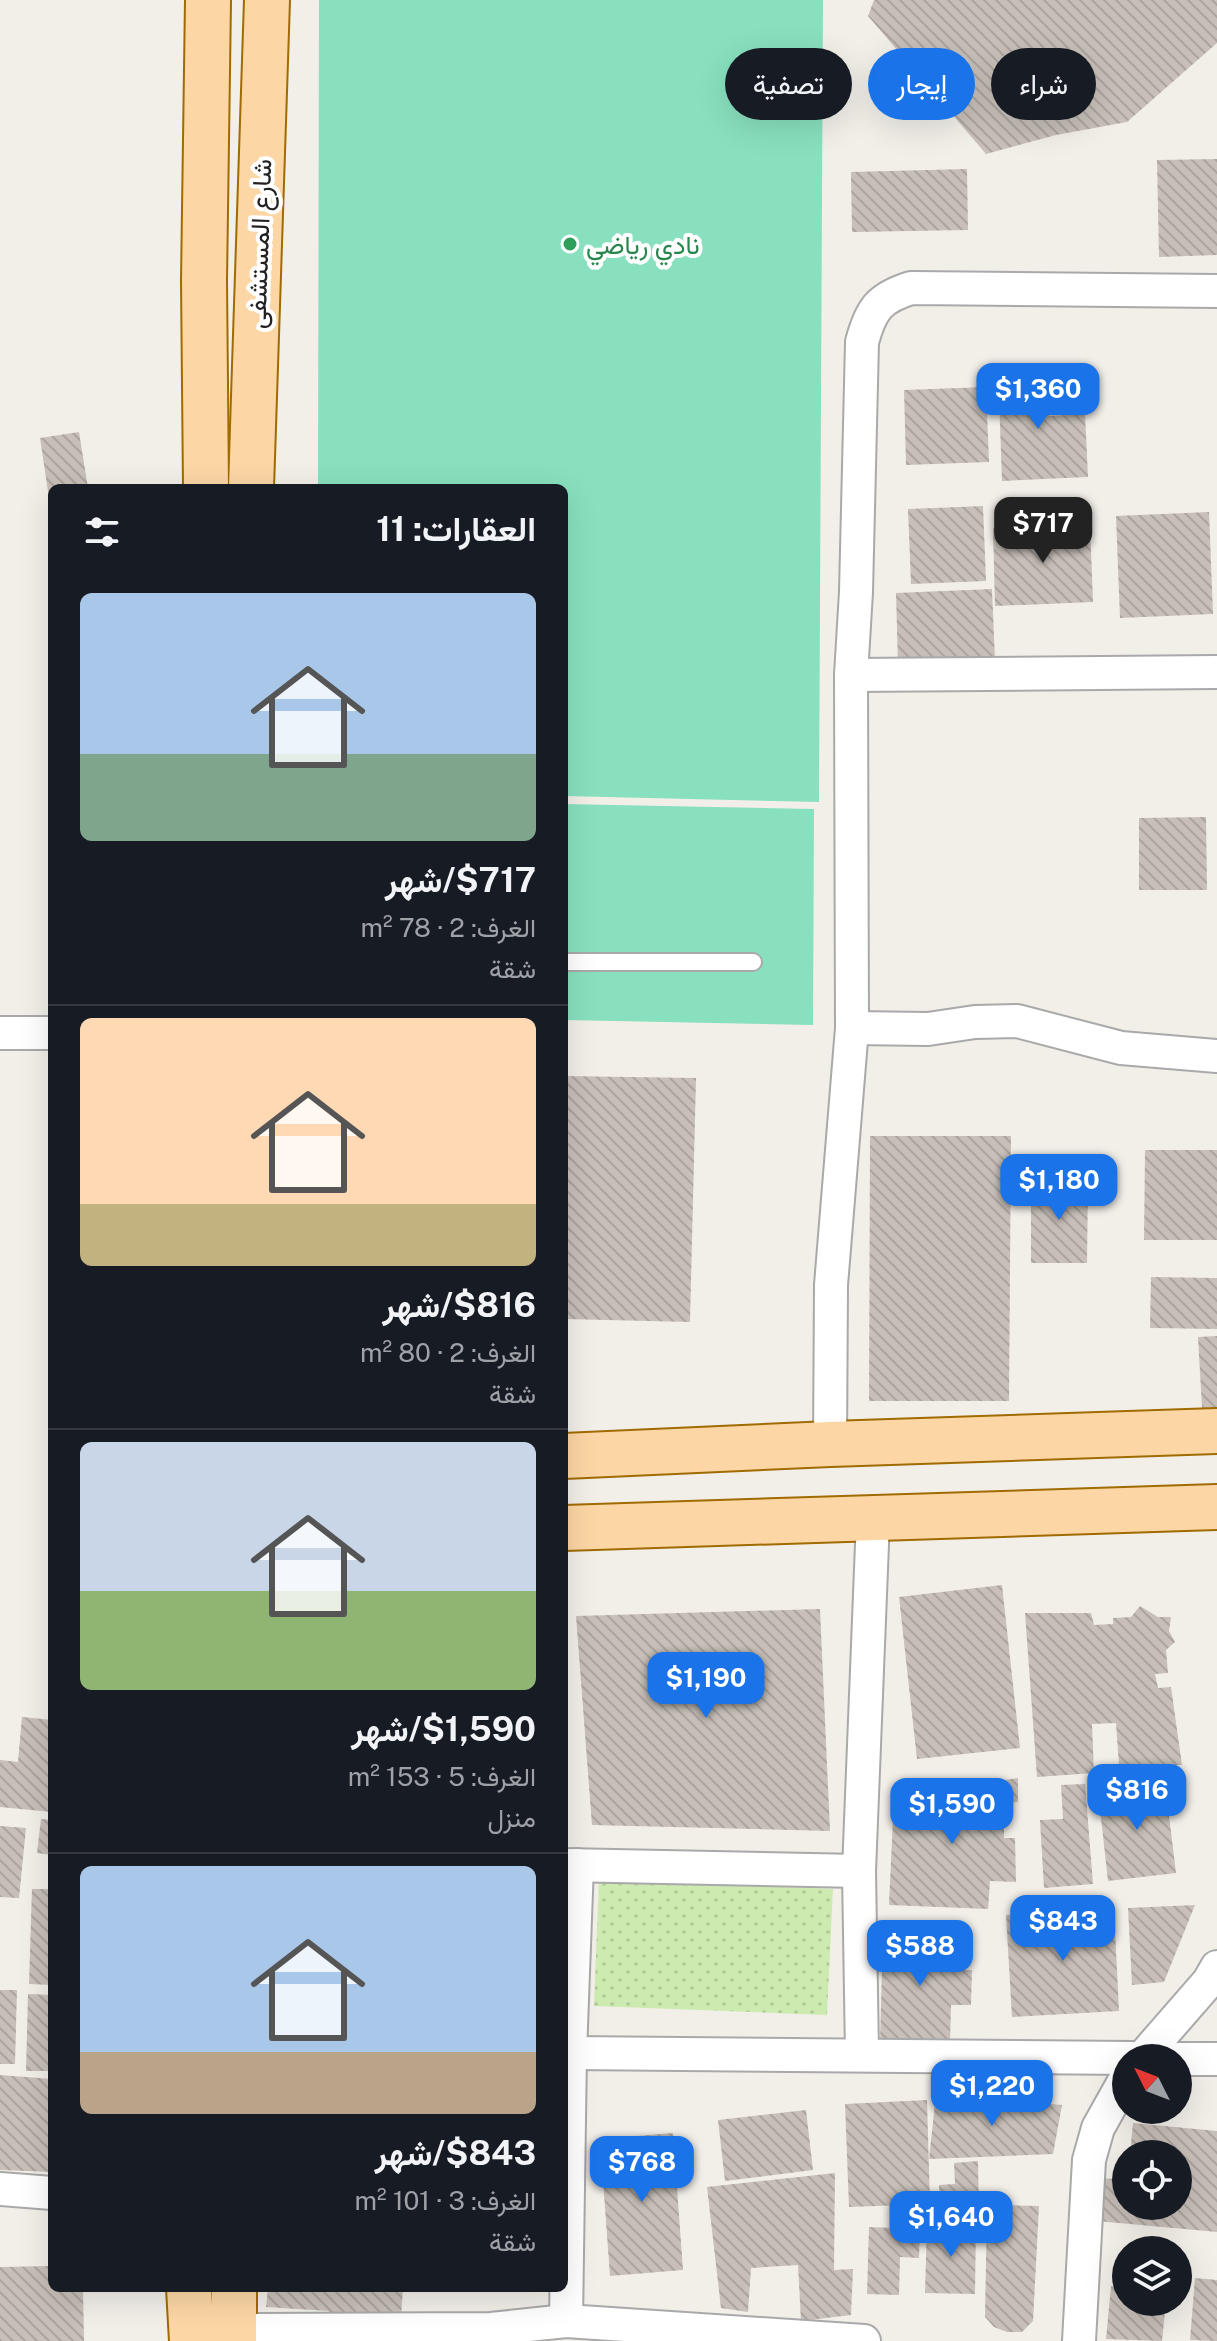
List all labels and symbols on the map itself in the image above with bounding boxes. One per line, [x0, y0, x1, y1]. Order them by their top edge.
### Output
street label: شارع المستشفى [241, 158, 280, 330]
place label: نادي رياضي [586, 229, 700, 266]
marker: نادي رياضي [561, 235, 579, 253]
pin: $1,360 [973, 363, 1103, 431]
pin: $717 [996, 497, 1090, 565]
pin: $1,180 [994, 1154, 1124, 1222]
pin: $1,190 [641, 1652, 771, 1720]
pin: $816 [1090, 1764, 1184, 1832]
pin: $1,590 [887, 1778, 1017, 1846]
pin: $843 [1016, 1895, 1110, 1963]
pin: $588 [873, 1920, 967, 1988]
north arrow [1112, 2044, 1192, 2124]
pin: $1,220 [927, 2060, 1057, 2128]
pin: $768 [595, 2136, 689, 2204]
pin: $1,640 [886, 2191, 1016, 2259]

